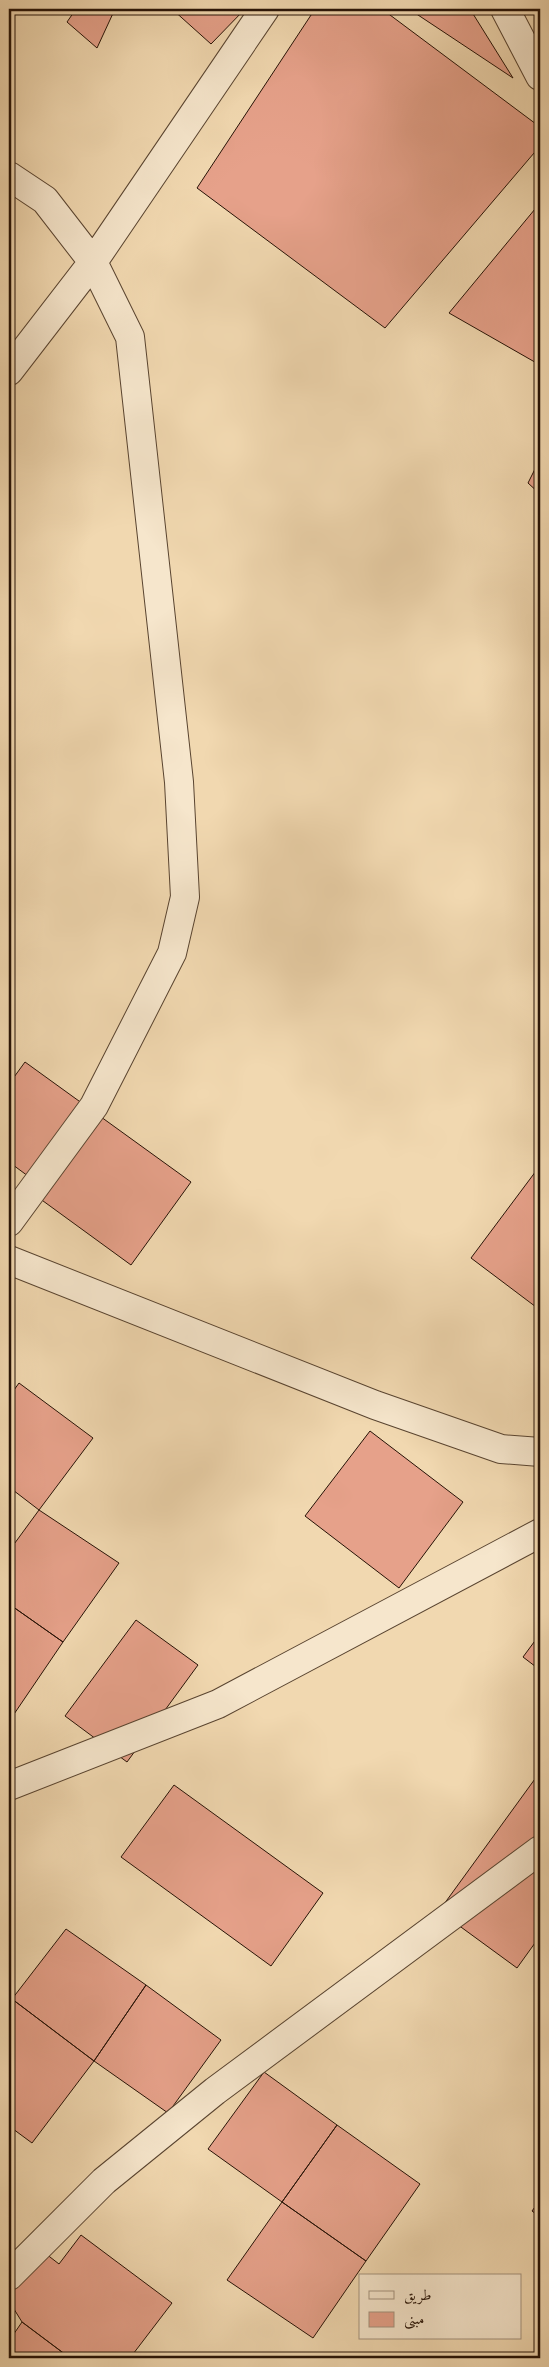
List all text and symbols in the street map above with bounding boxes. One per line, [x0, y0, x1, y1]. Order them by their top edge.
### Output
legend [359, 2274, 522, 2340]
text: طريق [404, 2286, 431, 2305]
text: مبنى [404, 2310, 424, 2330]

